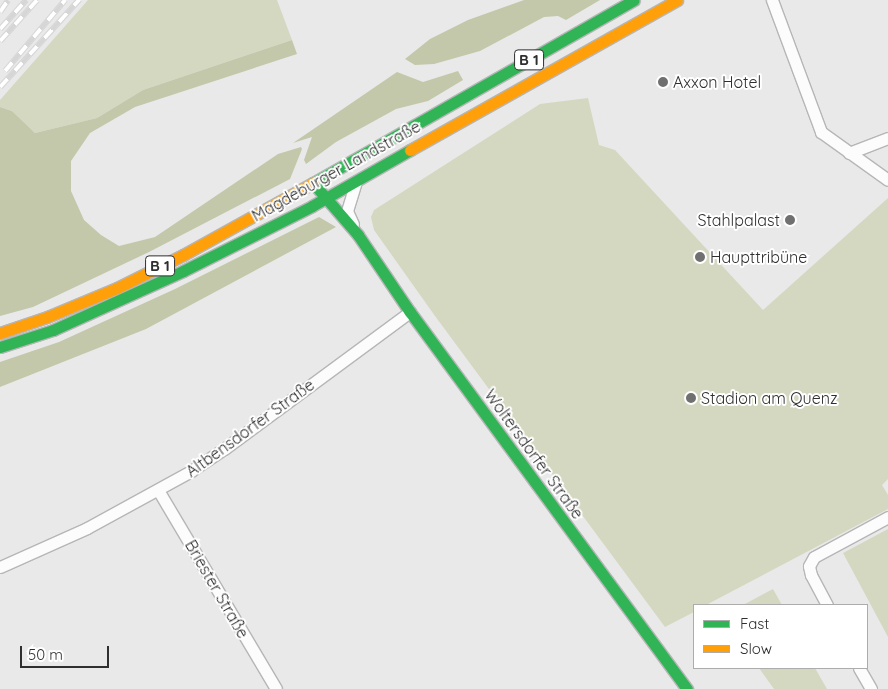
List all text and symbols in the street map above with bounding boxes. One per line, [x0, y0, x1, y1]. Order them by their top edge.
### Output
road number: B 1 [514, 48, 544, 72]
place label: Axxon Hotel [673, 72, 761, 92]
marker: Axxon Hotel [657, 76, 669, 88]
street label: Magdeburger Landstraße [248, 117, 424, 225]
place label: Stahlpalast [697, 210, 780, 230]
marker: Stahlpalast [784, 214, 796, 226]
place label: Haupttribüne [710, 247, 807, 267]
marker: Haupttribüne [694, 251, 706, 263]
road number: B 1 [145, 254, 175, 278]
street label: Altbensdorfer Straße [182, 375, 318, 481]
street label: Woltersdorfer Straße [480, 385, 588, 523]
place label: Stadion am Quenz [701, 388, 838, 408]
marker: Stadion am Quenz [685, 392, 697, 404]
street label: Briester Straße [181, 536, 253, 642]
legend [693, 604, 868, 669]
text: Fast [740, 614, 769, 633]
scale bar [22, 636, 111, 668]
text: Slow [740, 639, 772, 658]
text: 50 m [28, 645, 63, 664]

